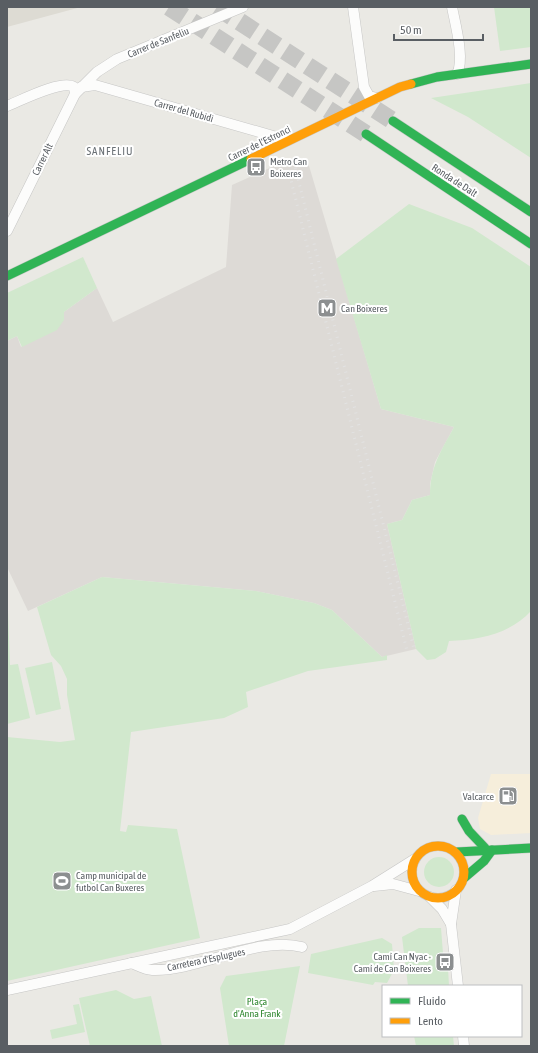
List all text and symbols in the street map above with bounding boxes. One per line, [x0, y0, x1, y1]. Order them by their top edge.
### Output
scale bar [394, 16, 483, 42]
text: 50 m [400, 23, 422, 37]
street label: Carrer de Sanfeliu [126, 25, 191, 60]
street label: Carrer del Rubidi [153, 97, 215, 124]
street label: Carrer de l'Estronci [226, 124, 292, 163]
street label: Carrer Alt [30, 141, 55, 177]
district label: SANFELIU [86, 145, 134, 157]
bus stop icon: Metro Can Boixeres [245, 156, 267, 178]
place label: Metro Can Boixeres [270, 156, 307, 179]
street label: Ronda de Dalt [430, 162, 480, 199]
metro station icon: Can Boixeres [316, 297, 338, 319]
place label: Can Boixeres [341, 303, 388, 314]
fuel station icon: Valcarce [497, 785, 519, 807]
place label: Valcarce [463, 791, 494, 802]
sports icon: Camp municipal de futbol Can Buxeres [51, 870, 73, 892]
place label: Camp municipal de futbol Can Buxeres [76, 870, 147, 893]
street label: Carretera d'Esplugues [166, 946, 246, 973]
place label: Camí Can Nyac - Camí de Can Boixeres [354, 951, 431, 974]
bus stop icon: Camí Can Nyac - Camí de Can Boixeres [434, 951, 456, 973]
legend [382, 985, 522, 1037]
text: Fluido [418, 994, 446, 1008]
park label: Plaça d'Anna Frank [233, 996, 281, 1019]
text: Lento [418, 1014, 443, 1028]

